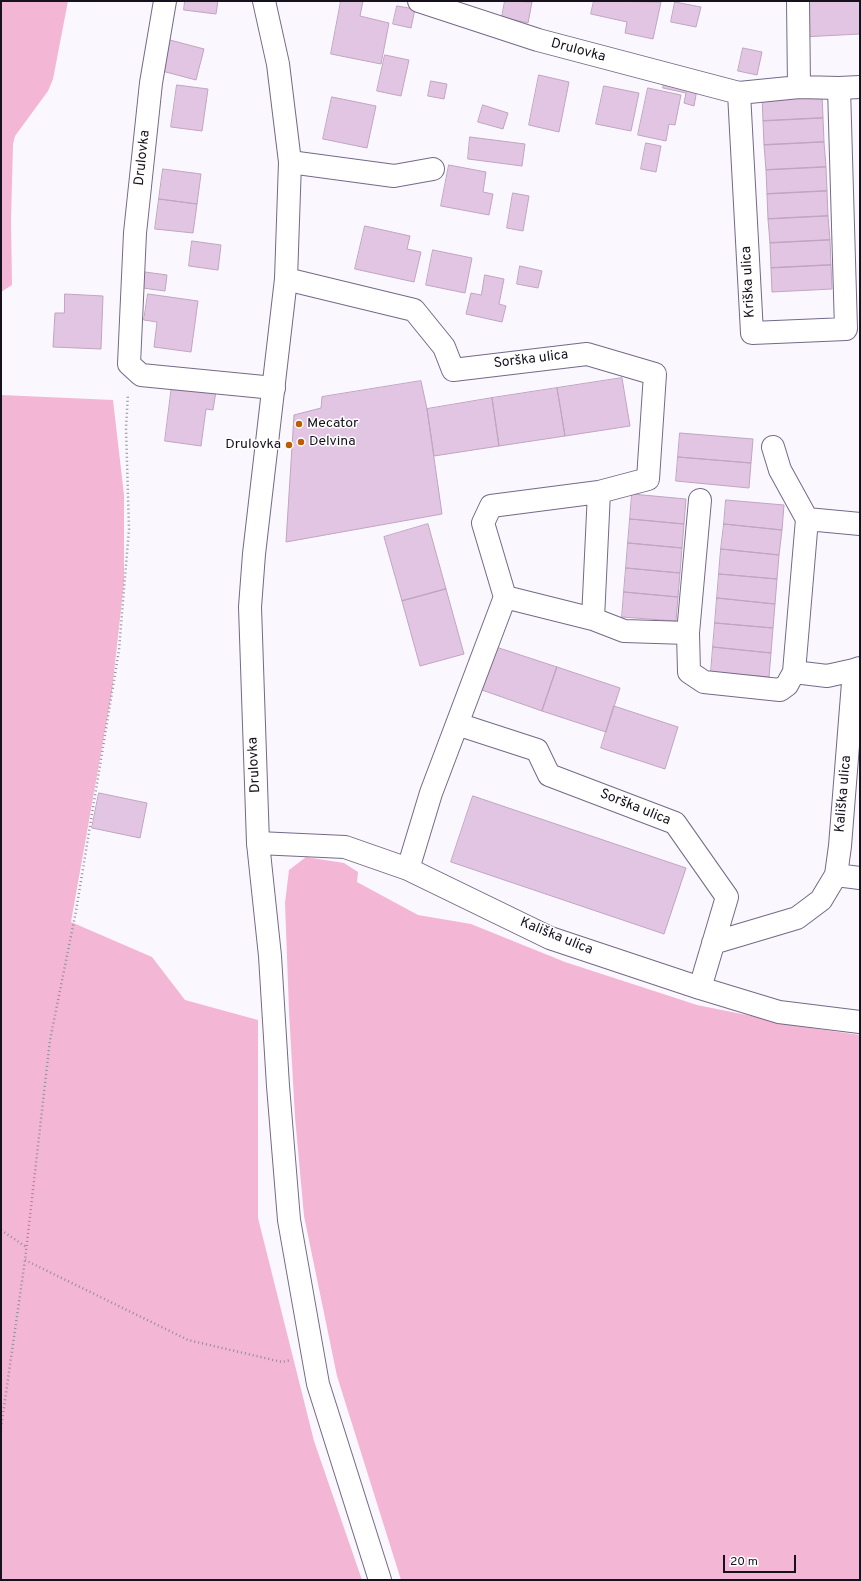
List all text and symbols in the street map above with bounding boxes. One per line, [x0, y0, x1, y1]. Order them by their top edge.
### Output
street label: Drulovka [549, 36, 607, 66]
street label: Drulovka [132, 129, 154, 187]
street label: Kriška ulica [739, 246, 759, 318]
street label: Sorška ulica [493, 347, 569, 373]
place label: Mecator [307, 416, 358, 432]
marker: Mecator [294, 419, 304, 429]
place label: Delvina [309, 434, 356, 450]
place label: Drulovka [225, 437, 281, 453]
marker: Delvina [296, 437, 306, 447]
marker: Drulovka [284, 440, 294, 450]
street label: Drulovka [245, 737, 265, 793]
street label: Kališka ulica [832, 755, 856, 833]
street label: Sorška ulica [597, 786, 673, 830]
street label: Kališka ulica [517, 915, 595, 959]
scale bar [725, 1547, 798, 1573]
text: 20 m [730, 1554, 758, 1570]

